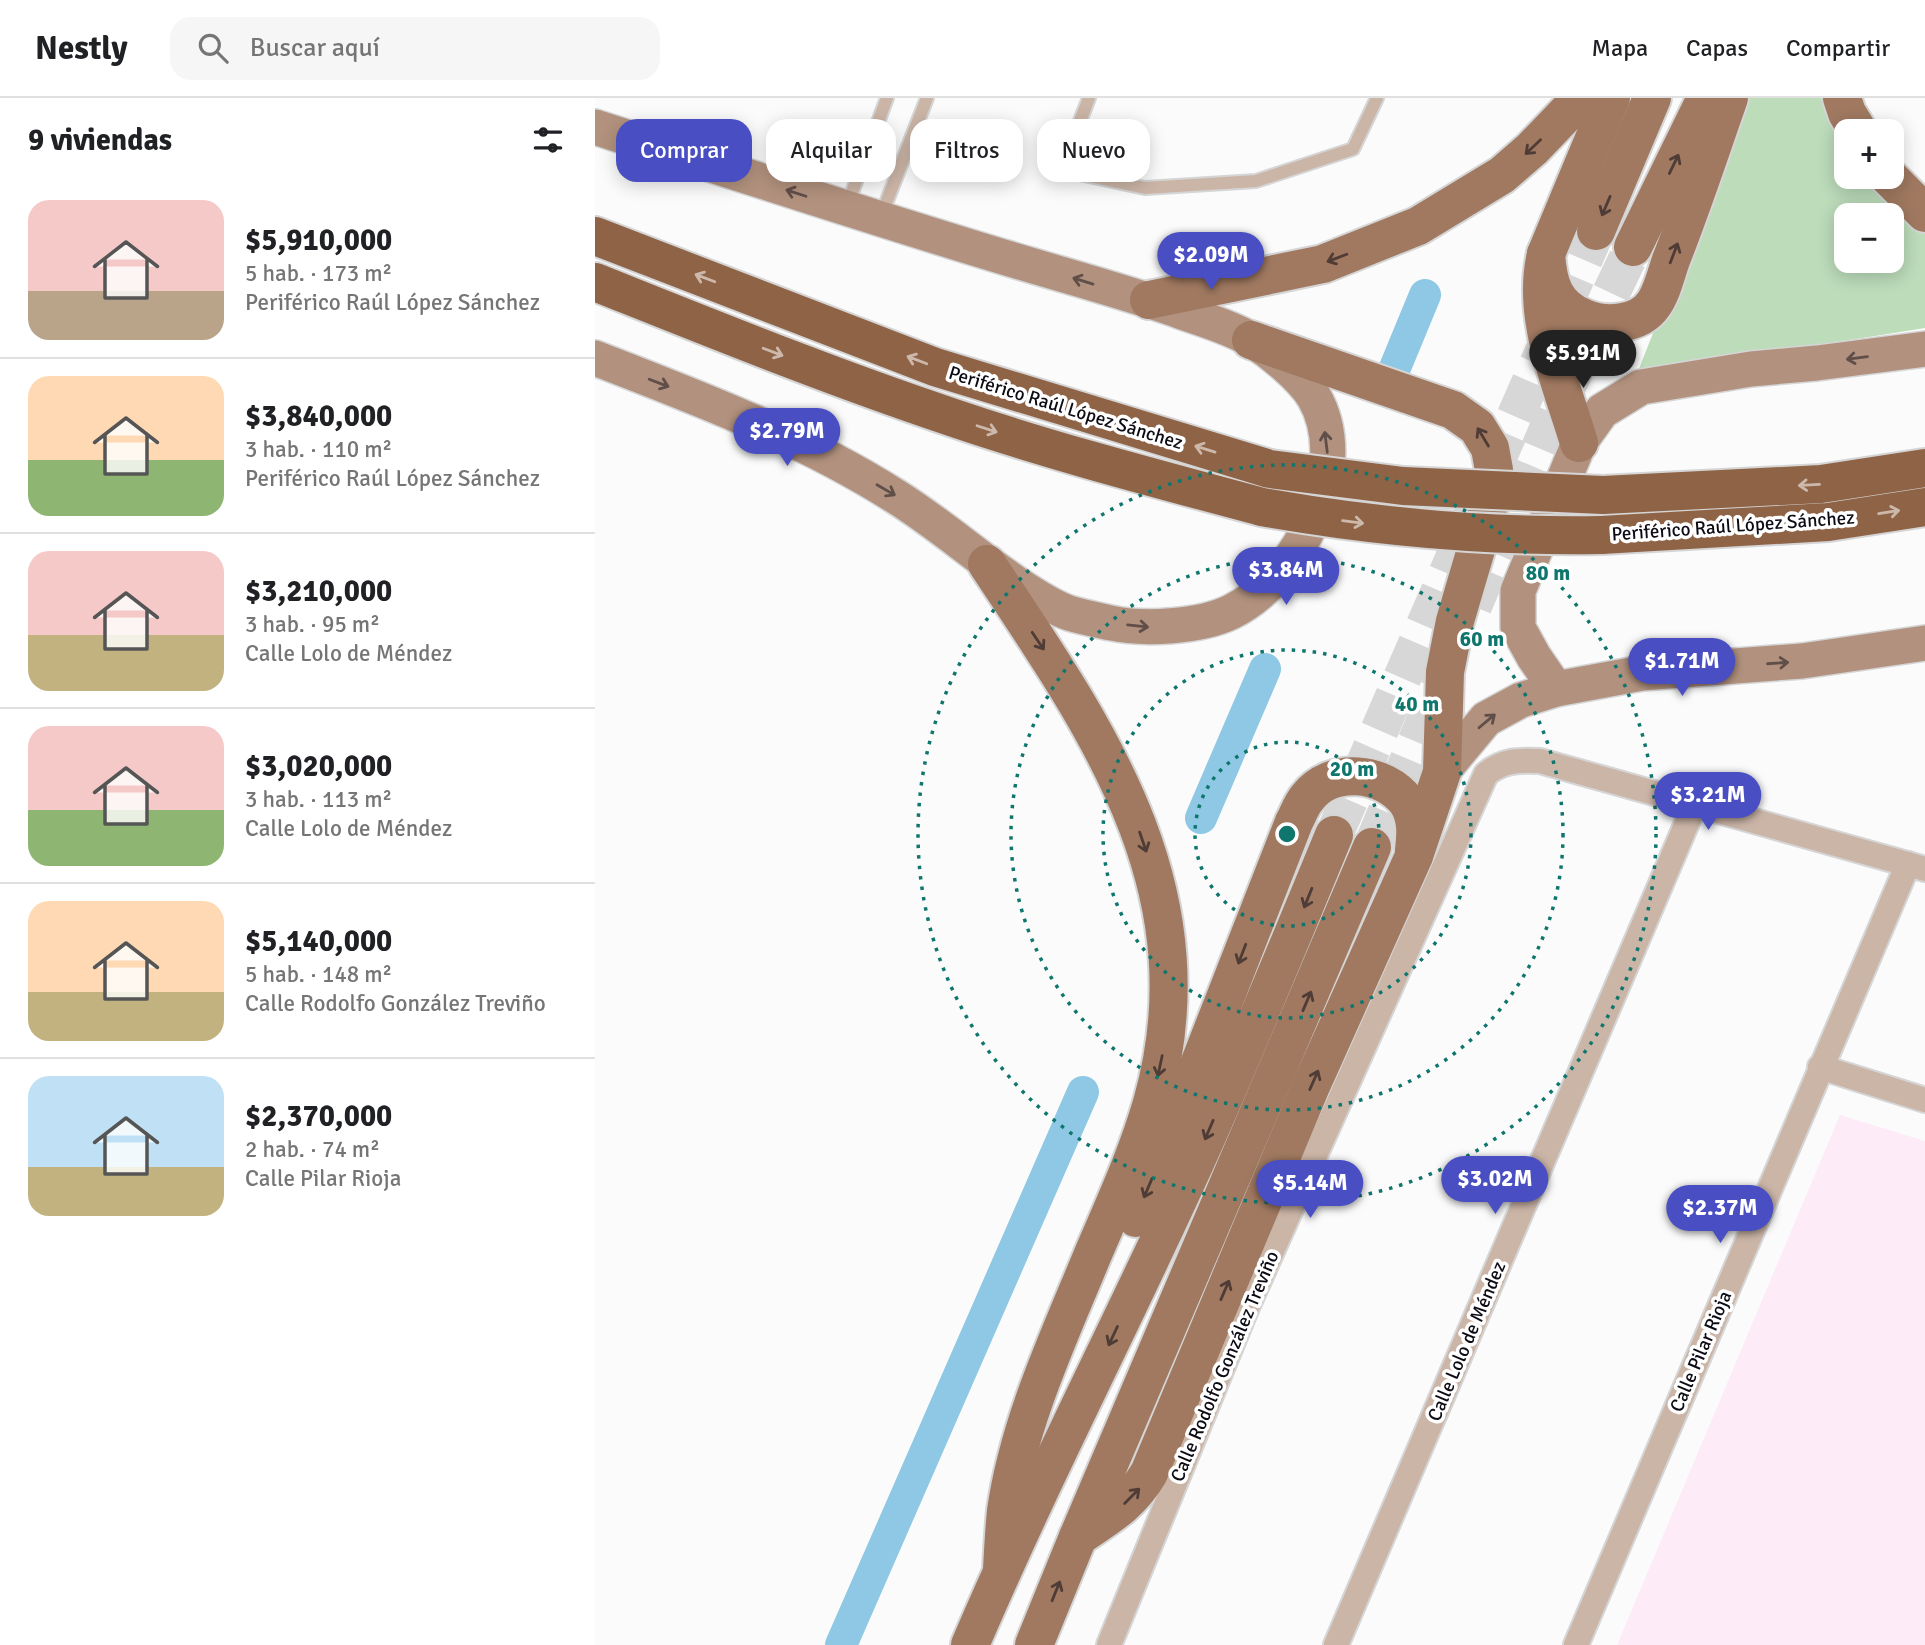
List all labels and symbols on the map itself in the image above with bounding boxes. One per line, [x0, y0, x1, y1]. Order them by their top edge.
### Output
one-way arrow [1525, 138, 1543, 155]
one-way arrow [1667, 154, 1681, 175]
one-way arrow [785, 185, 807, 198]
one-way arrow [1599, 195, 1612, 216]
pin: $2.09M [1154, 232, 1268, 292]
one-way arrow [1669, 242, 1681, 264]
one-way arrow [1327, 253, 1349, 266]
one-way arrow [695, 271, 717, 284]
one-way arrow [1073, 273, 1095, 286]
pin: $5.91M [1526, 330, 1640, 390]
one-way arrow [761, 346, 783, 359]
one-way arrow [1847, 351, 1869, 364]
one-way arrow [907, 353, 929, 366]
street label: Periférico Raúl López Sánchez [946, 361, 1186, 455]
one-way arrow [647, 377, 669, 390]
pin: $2.79M [730, 408, 844, 468]
one-way arrow [975, 423, 997, 436]
one-way arrow [1475, 427, 1489, 447]
one-way arrow [1320, 431, 1333, 454]
one-way arrow [1194, 442, 1216, 455]
one-way arrow [1798, 479, 1821, 492]
one-way arrow [875, 484, 895, 498]
street label: Periférico Raúl López Sánchez [1611, 506, 1855, 546]
one-way arrow [1877, 506, 1900, 519]
one-way arrow [1341, 516, 1364, 529]
pin: $3.84M [1229, 547, 1343, 607]
text: 80 m [1526, 560, 1570, 586]
one-way arrow [1126, 620, 1149, 633]
text: 60 m [1460, 626, 1504, 652]
one-way arrow [1031, 631, 1045, 651]
pin: $1.71M [1625, 638, 1739, 698]
one-way arrow [1767, 656, 1789, 669]
text: 40 m [1395, 691, 1439, 717]
one-way arrow [1478, 713, 1496, 729]
text: 20 m [1330, 756, 1374, 782]
pin: $3.21M [1651, 772, 1765, 832]
centre of rings [1275, 822, 1299, 846]
one-way arrow [1138, 831, 1150, 853]
one-way arrow [1301, 887, 1314, 909]
one-way arrow [1235, 943, 1248, 965]
one-way arrow [1301, 991, 1314, 1013]
one-way arrow [1152, 1054, 1166, 1077]
one-way arrow [1308, 1070, 1321, 1091]
one-way arrow [1202, 1119, 1215, 1140]
pin: $3.02M [1438, 1156, 1552, 1216]
pin: $5.14M [1253, 1160, 1367, 1220]
one-way arrow [1141, 1177, 1154, 1198]
pin: $2.37M [1663, 1186, 1777, 1245]
street label: Calle Rodolfo González Treviño [1165, 1247, 1285, 1485]
street label: Calle Lolo de Méndez [1422, 1258, 1511, 1425]
one-way arrow [1220, 1280, 1233, 1301]
street label: Calle Pilar Rioja [1665, 1287, 1737, 1416]
one-way arrow [1106, 1325, 1119, 1346]
one-way arrow [1123, 1488, 1140, 1505]
one-way arrow [1050, 1581, 1063, 1602]

